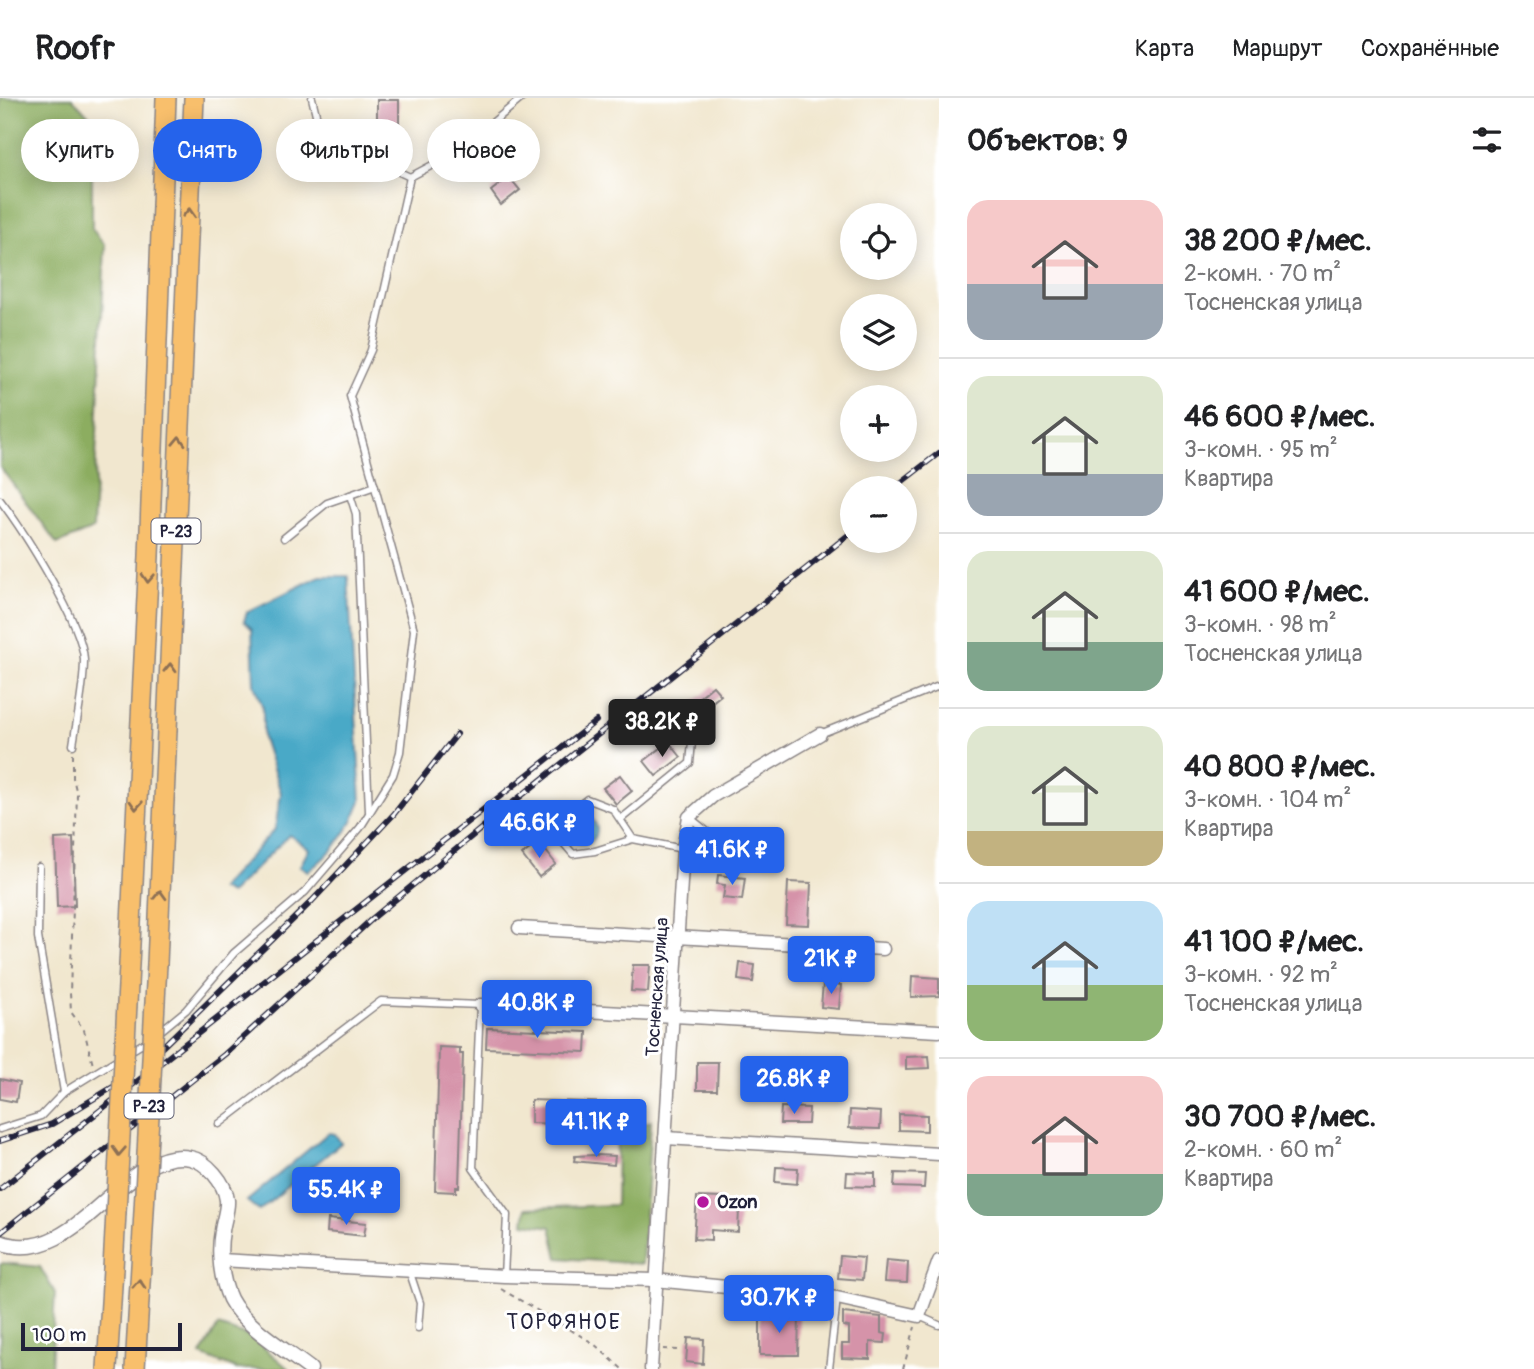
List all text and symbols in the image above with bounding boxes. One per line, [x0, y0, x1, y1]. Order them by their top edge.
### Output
text: Roofr [35, 28, 115, 69]
text: Карта [1135, 34, 1194, 63]
text: Маршрут [1232, 34, 1323, 63]
text: Сохранённые [1361, 34, 1499, 63]
chip: Купить [21, 119, 139, 182]
chip: Снять [153, 119, 262, 182]
chip: Фильтры [276, 119, 413, 182]
chip: Новое [427, 119, 540, 182]
icon: filters [1468, 121, 1506, 159]
text: Объектов: 9 [967, 122, 1128, 159]
map controls [840, 203, 917, 553]
button: locate [840, 203, 917, 280]
one-way arrow [181, 208, 196, 219]
text: 38 200 ₽/мес. [1184, 222, 1372, 259]
icon: home [1023, 228, 1107, 312]
text: 2-комн. · 70 m² [1184, 259, 1341, 288]
text: Тосненская улица [1184, 288, 1362, 317]
button: layers [840, 294, 917, 371]
button: + [840, 385, 917, 462]
text: 46 600 ₽/мес. [1184, 398, 1375, 435]
icon: home [1023, 404, 1107, 488]
one-way arrow [172, 435, 187, 446]
text: 3-комн. · 95 m² [1184, 435, 1338, 464]
text: Квартира [1184, 464, 1273, 493]
button: − [840, 476, 917, 553]
road number: Р-23 [152, 518, 200, 544]
one-way arrow [140, 572, 155, 583]
text: 41 600 ₽/мес. [1184, 573, 1370, 610]
icon: home [1023, 579, 1107, 663]
text: 3-комн. · 98 m² [1184, 610, 1337, 639]
text: Тосненская улица [1184, 639, 1362, 668]
one-way arrow [162, 662, 177, 673]
pin: 38.2K ₽ [597, 700, 727, 759]
text: 38.2K ₽ [625, 707, 699, 736]
text: 40 800 ₽/мес. [1184, 748, 1376, 785]
icon: home [1023, 754, 1107, 838]
text: 3-комн. · 104 m² [1184, 785, 1351, 814]
one-way arrow [128, 800, 143, 811]
pin: 46.6K ₽ [474, 800, 604, 860]
text: 46.6K ₽ [500, 808, 578, 837]
text: Квартира [1184, 814, 1273, 843]
pin: 41.6K ₽ [667, 828, 797, 887]
text: 41.6K ₽ [695, 835, 769, 864]
one-way arrow [153, 890, 168, 901]
street label: Тосненская улица [641, 917, 674, 1057]
text: 41 100 ₽/мес. [1184, 923, 1364, 960]
icon: home [1023, 929, 1107, 1013]
pin: 21K ₽ [782, 936, 880, 996]
text: 21K ₽ [804, 944, 858, 973]
text: 3-комн. · 92 m² [1184, 960, 1338, 989]
pin: 40.8K ₽ [472, 981, 602, 1040]
text: 40.8K ₽ [498, 988, 576, 1017]
text: Тосненская улица [1184, 989, 1362, 1018]
pin: 26.8K ₽ [729, 1056, 859, 1116]
text: 26.8K ₽ [756, 1064, 832, 1093]
road number: Р-23 [124, 1094, 174, 1118]
text: 30 700 ₽/мес. [1184, 1098, 1376, 1135]
pin: 41.1K ₽ [531, 1100, 661, 1159]
icon: home [1023, 1104, 1107, 1188]
text: 41.1K ₽ [561, 1107, 631, 1136]
text: 2-комн. · 60 m² [1184, 1135, 1342, 1164]
one-way arrow [112, 1146, 127, 1157]
text: Квартира [1184, 1164, 1273, 1193]
pin: 55.4K ₽ [281, 1168, 411, 1227]
text: 55.4K ₽ [308, 1175, 384, 1204]
place label: Ozon [717, 1191, 757, 1214]
marker: Ozon [695, 1194, 711, 1210]
pin: 30.7K ₽ [714, 1276, 844, 1335]
one-way arrow [132, 1279, 147, 1290]
text: 30.7K ₽ [740, 1283, 818, 1312]
district label: ТОРФЯНОЕ [506, 1309, 622, 1336]
scale bar [21, 1320, 182, 1352]
text: 100 m [32, 1323, 86, 1347]

